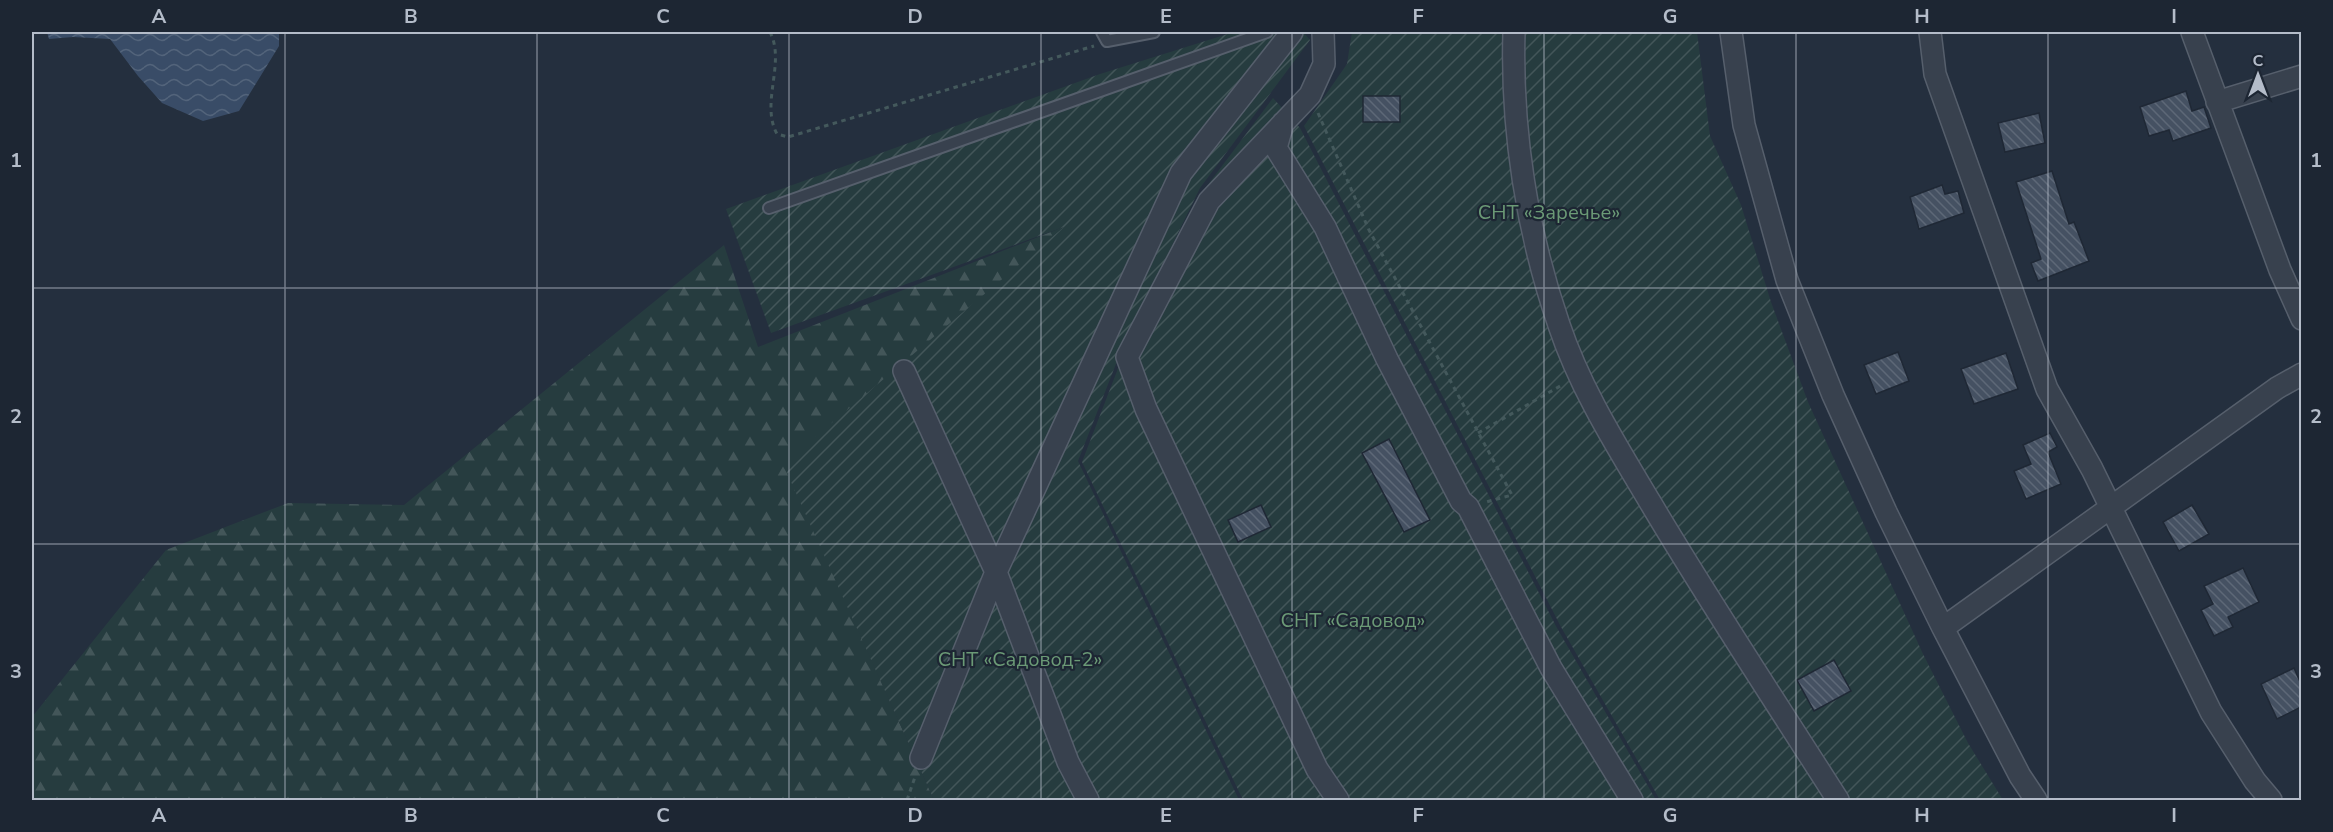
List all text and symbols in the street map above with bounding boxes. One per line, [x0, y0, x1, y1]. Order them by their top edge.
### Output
text: A [152, 3, 167, 30]
text: B [404, 3, 418, 30]
text: C [656, 3, 670, 30]
text: D [907, 3, 923, 30]
text: E [1160, 3, 1172, 30]
text: F [1412, 3, 1424, 30]
text: G [1663, 3, 1677, 30]
text: H [1914, 3, 1930, 30]
text: I [2171, 3, 2177, 30]
north arrow [2228, 45, 2288, 105]
text: С [2253, 50, 2264, 72]
text: 1 [10, 147, 22, 174]
text: 1 [2310, 147, 2322, 174]
park label: СНТ «Заречье» [1478, 199, 1620, 226]
text: 2 [10, 403, 22, 430]
text: 2 [2310, 403, 2322, 430]
park label: СНТ «Садовод» [1281, 607, 1425, 634]
park label: СНТ «Садовод-2» [938, 646, 1102, 673]
text: 3 [10, 658, 22, 685]
text: 3 [2310, 658, 2322, 685]
text: A [152, 802, 167, 829]
text: B [404, 802, 418, 829]
text: C [656, 802, 670, 829]
text: D [907, 802, 923, 829]
text: E [1160, 802, 1172, 829]
text: F [1412, 802, 1424, 829]
text: G [1663, 802, 1677, 829]
text: H [1914, 802, 1930, 829]
text: I [2171, 802, 2177, 829]

